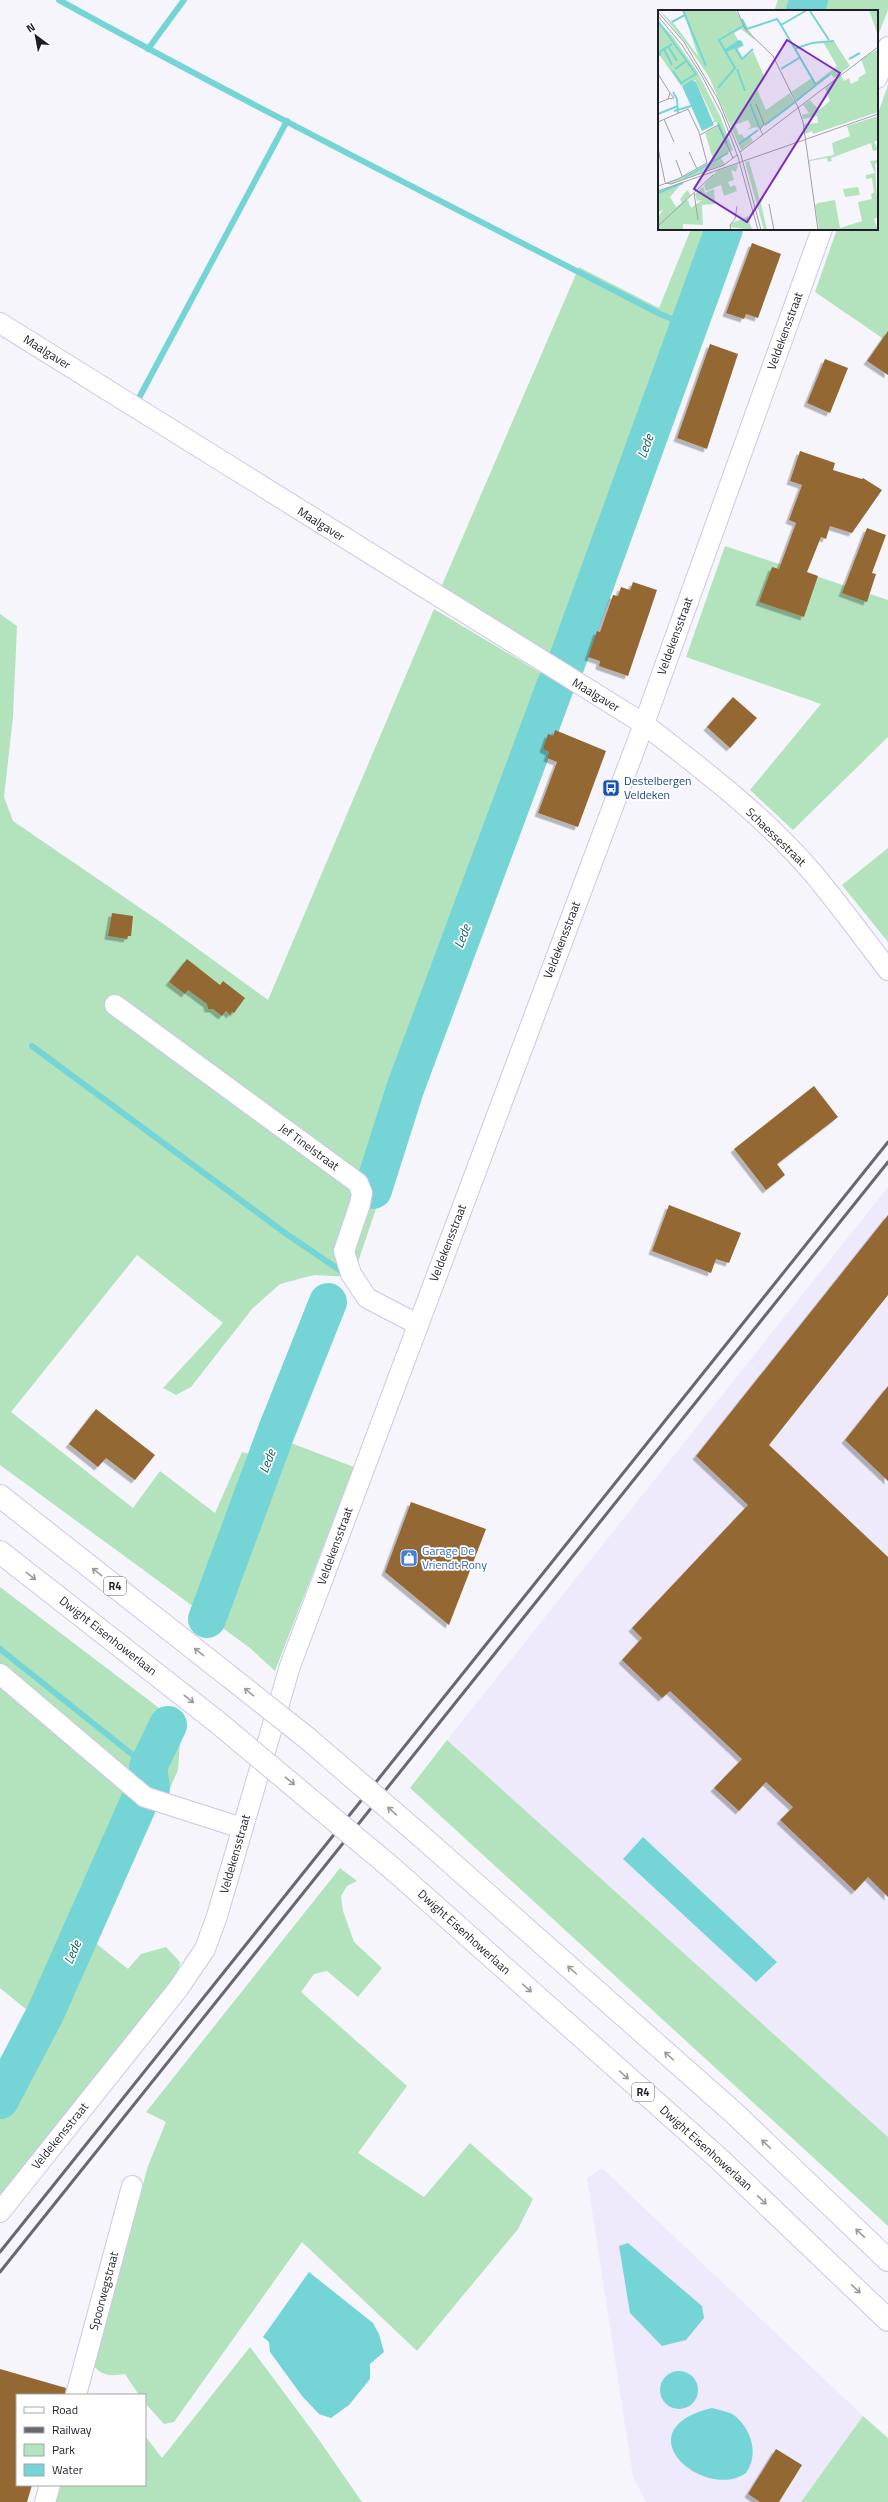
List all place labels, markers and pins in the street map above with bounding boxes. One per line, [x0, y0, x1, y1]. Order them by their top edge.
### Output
place label: Destelbergen Veldeken [624, 771, 692, 804]
bus stop icon: Destelbergen Veldeken [601, 778, 621, 798]
place label: Garage De Vriendt Rony [422, 1541, 487, 1574]
shop icon: Garage De Vriendt Rony [399, 1548, 419, 1568]

